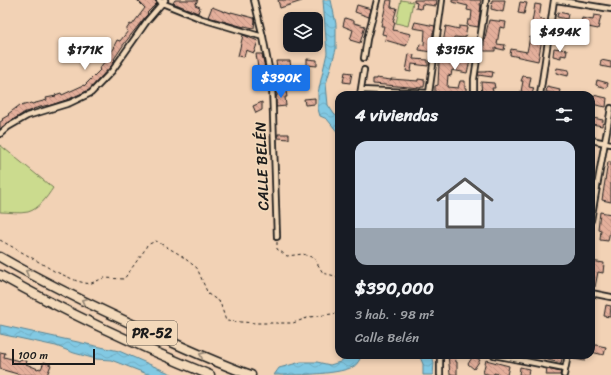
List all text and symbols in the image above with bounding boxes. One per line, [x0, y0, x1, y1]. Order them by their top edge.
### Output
map controls [283, 12, 323, 52]
button: layers [283, 12, 323, 52]
pin: $494K [532, 19, 588, 53]
text: $494K [540, 20, 580, 43]
pin: $171K [57, 37, 113, 71]
pin: $315K [427, 37, 483, 71]
text: $171K [67, 38, 103, 61]
text: $315K [436, 38, 474, 61]
pin: $390K [253, 65, 309, 99]
text: $390K [261, 66, 301, 89]
text: 4 viviendas [355, 100, 438, 130]
icon: filters [553, 104, 575, 126]
street label: CALLE BELÉN [247, 121, 277, 211]
icon: home [429, 167, 501, 239]
one-way arrow [24, 270, 32, 277]
text: $390,000 [355, 273, 434, 303]
one-way arrow [80, 298, 88, 306]
text: 3 hab. · 98 m² [355, 303, 434, 326]
road number: PR-52 [127, 321, 177, 345]
text: Calle Belén [355, 326, 419, 349]
text: 100 m [18, 346, 48, 365]
scale bar [12, 347, 95, 366]
one-way arrow [198, 352, 206, 360]

